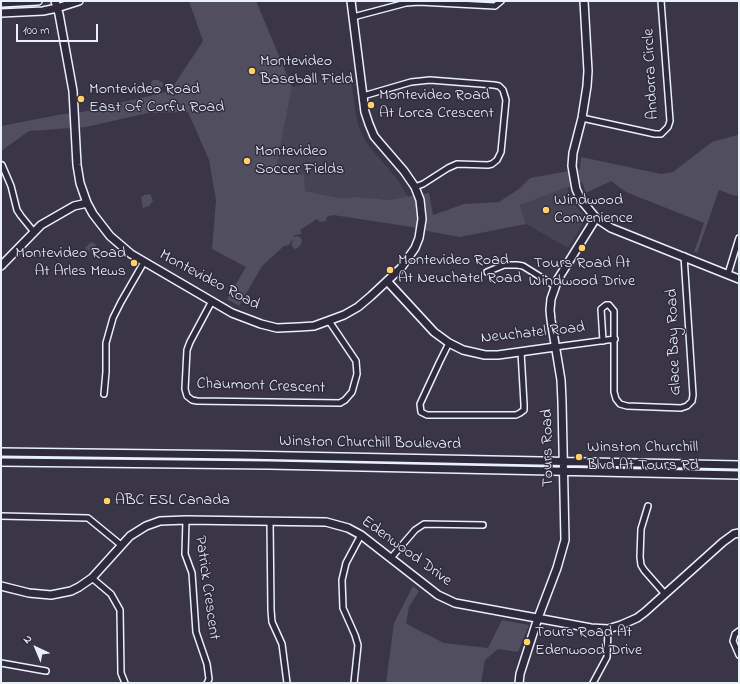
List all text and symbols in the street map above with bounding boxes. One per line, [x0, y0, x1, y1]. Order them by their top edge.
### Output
scale bar [18, 16, 100, 42]
text: 100 m [23, 22, 50, 40]
street label: Andorra Circle [640, 28, 664, 120]
place label: Montevideo Baseball Field [260, 52, 353, 90]
marker: Montevideo Baseball Field [247, 66, 257, 76]
place label: Montevideo Road East Of Corfu Road [89, 80, 224, 118]
place label: Montevideo Road At Lorca Crescent [379, 86, 494, 124]
marker: Montevideo Road East Of Corfu Road [76, 94, 86, 104]
marker: Montevideo Road At Lorca Crescent [366, 100, 376, 110]
place label: Montevideo Soccer Fields [255, 142, 344, 180]
marker: Montevideo Soccer Fields [242, 156, 252, 166]
place label: Windwood Convenience [554, 191, 633, 229]
marker: Windwood Convenience [541, 205, 551, 215]
marker: Tours Road At Windwood Drive [577, 243, 587, 253]
place label: Montevideo Road At Arles Mews [15, 244, 126, 282]
street label: Montevideo Road [156, 247, 262, 315]
place label: Montevideo Road At Neuchatel Road [398, 251, 522, 289]
place label: Tours Road At Windwood Drive [529, 254, 635, 292]
marker: Montevideo Road At Arles Mews [129, 258, 139, 268]
marker: Montevideo Road At Neuchatel Road [385, 265, 395, 275]
street label: Glace Bay Road [664, 288, 686, 396]
street label: Neuchatel Road [480, 319, 586, 349]
street label: Chaumont Crescent [196, 375, 326, 399]
street label: Tours Road [539, 409, 559, 487]
street label: Winston Churchill Boulevard [279, 433, 461, 455]
place label: Winston Churchill Blvd At Tours Rd [587, 438, 699, 476]
marker: Winston Churchill Blvd At Tours Rd [574, 452, 584, 462]
place label: ABC ESL Canada [115, 491, 230, 511]
marker: ABC ESL Canada [102, 496, 112, 506]
street label: Edenwood Drive [357, 513, 455, 591]
street label: Patrick Crescent [189, 535, 223, 641]
place label: Tours Road At Edenwood Drive [535, 623, 642, 661]
north arrow [16, 628, 56, 668]
text: N [19, 631, 36, 648]
marker: Tours Road At Edenwood Drive [522, 637, 532, 647]

